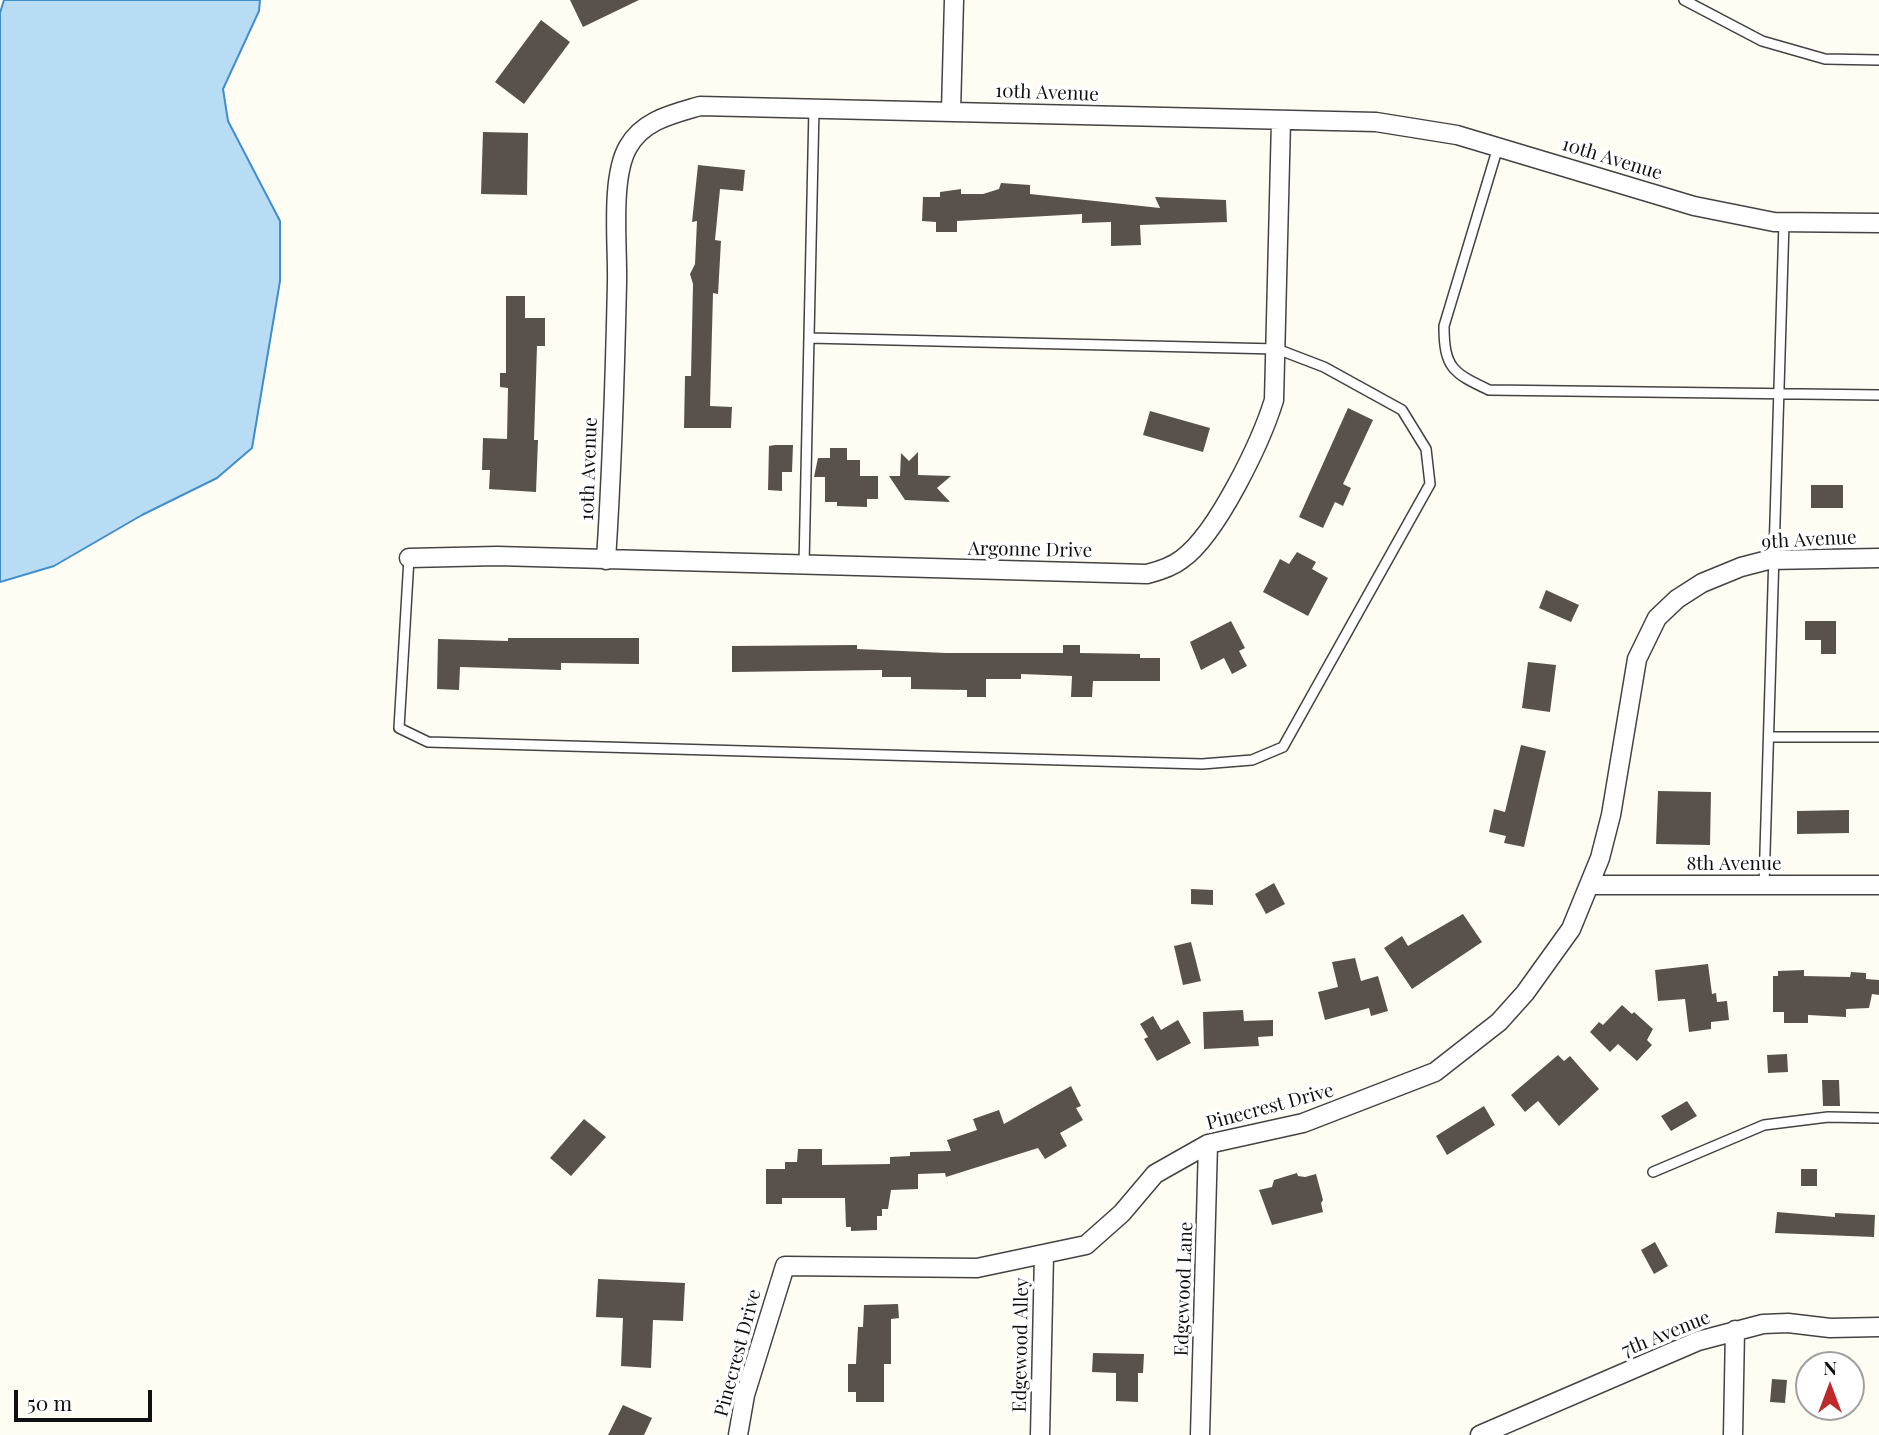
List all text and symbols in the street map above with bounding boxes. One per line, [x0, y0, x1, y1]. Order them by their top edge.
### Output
street label: 10th Avenue [995, 80, 1099, 106]
street label: 10th Avenue [1559, 133, 1665, 185]
street label: 10th Avenue [576, 417, 602, 521]
street label: 9th Avenue [1761, 526, 1857, 554]
street label: Argonne Drive [968, 538, 1092, 562]
street label: 8th Avenue [1686, 853, 1782, 875]
street label: Pinecrest Drive [1204, 1079, 1336, 1135]
street label: Edgewood Lane [1170, 1221, 1198, 1357]
street label: Edgewood Alley [1008, 1277, 1034, 1413]
street label: Pinecrest Drive [710, 1287, 766, 1419]
street label: 7th Avenue [1619, 1306, 1713, 1362]
north arrow [1795, 1351, 1865, 1421]
text: N [1823, 1354, 1837, 1380]
scale bar [18, 1376, 156, 1420]
text: 50 m [27, 1388, 72, 1416]

